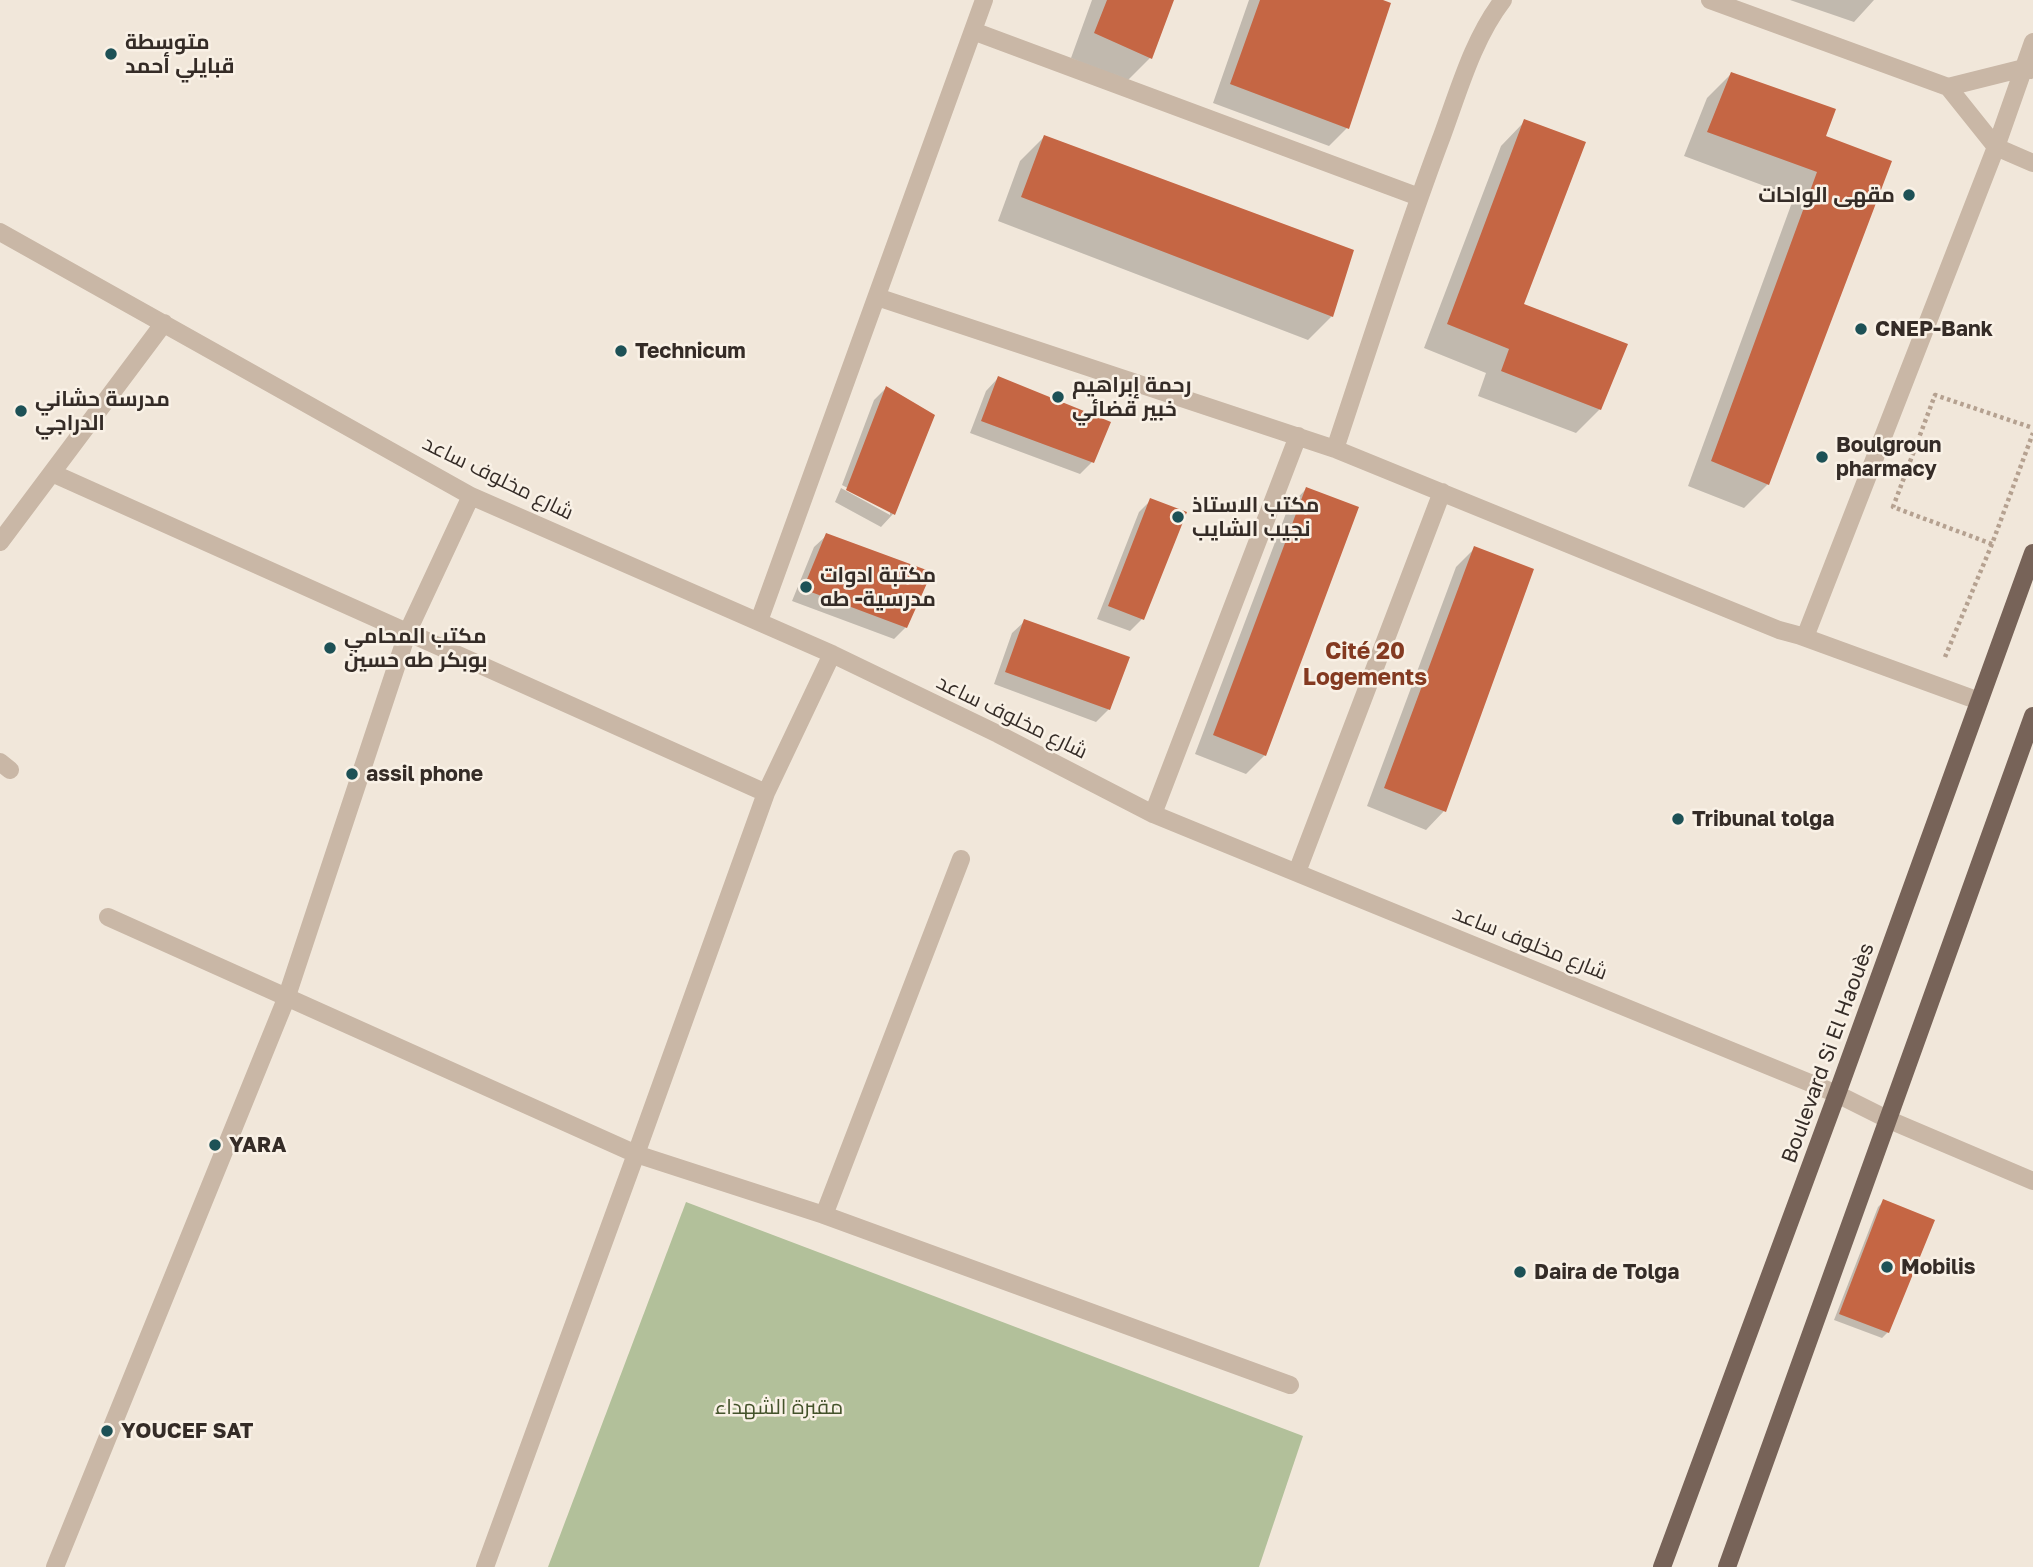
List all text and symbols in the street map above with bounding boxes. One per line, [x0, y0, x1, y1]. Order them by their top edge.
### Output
place label: متوسطة قبايلي أحمد [125, 29, 234, 79]
marker: متوسطة قبايلي أحمد [103, 46, 119, 62]
place label: مقهى الواحات [1758, 182, 1895, 208]
marker: مقهى الواحات [1901, 187, 1917, 203]
place label: CNEP-Bank [1875, 316, 1993, 342]
marker: CNEP-Bank [1853, 321, 1869, 337]
place label: Technicum [635, 338, 746, 364]
marker: Technicum [613, 343, 629, 359]
place label: رحمة إبراهيم خبير قضائي [1072, 372, 1191, 422]
place label: مدرسة حشاني الدراجي [35, 386, 170, 436]
marker: رحمة إبراهيم خبير قضائي [1050, 389, 1066, 405]
marker: مدرسة حشاني الدراجي [13, 403, 29, 419]
street label: شارع مخلوف ساعد [418, 431, 578, 525]
place label: Boulgroun pharmacy [1836, 432, 1941, 482]
marker: Boulgroun pharmacy [1814, 449, 1830, 465]
place label: مكتب الاستاذ نجيب الشايب [1192, 492, 1319, 542]
marker: مكتب الاستاذ نجيب الشايب [1170, 509, 1186, 525]
place label: مكتبة ادوات مدرسية- طه [820, 562, 936, 612]
marker: مكتبة ادوات مدرسية- طه [798, 579, 814, 595]
place label: مكتب المحامي بوبكر طه حسين [344, 623, 487, 673]
district label: Cité 20 Logements [1303, 638, 1427, 692]
marker: مكتب المحامي بوبكر طه حسين [322, 640, 338, 656]
street label: شارع مخلوف ساعد [932, 670, 1092, 764]
place label: assil phone [366, 761, 483, 787]
marker: assil phone [344, 766, 360, 782]
place label: Tribunal tolga [1692, 806, 1834, 832]
marker: Tribunal tolga [1670, 811, 1686, 827]
street label: شارع مخلوف ساعد [1449, 900, 1611, 986]
street label: Boulevard Si El Haouès [1776, 940, 1880, 1166]
place label: YARA [229, 1132, 286, 1158]
marker: YARA [207, 1137, 223, 1153]
place label: Mobilis [1901, 1254, 1976, 1280]
place label: Daira de Tolga [1534, 1259, 1679, 1285]
marker: Mobilis [1879, 1259, 1895, 1275]
marker: Daira de Tolga [1512, 1264, 1528, 1280]
park label: مقبرة الشهداء [715, 1394, 843, 1420]
place label: YOUCEF SAT [121, 1418, 253, 1444]
marker: YOUCEF SAT [99, 1423, 115, 1439]

